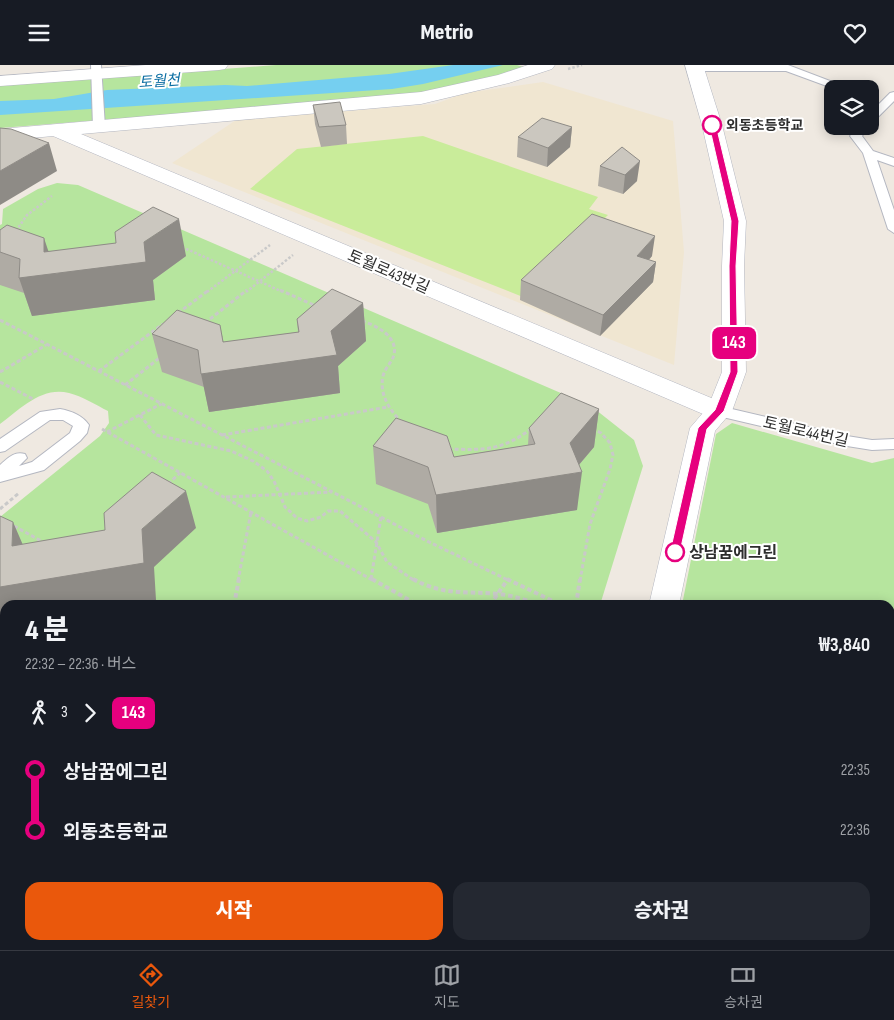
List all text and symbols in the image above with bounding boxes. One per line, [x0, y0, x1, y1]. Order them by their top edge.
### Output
icon: menu [25, 19, 53, 47]
text: Metrio [421, 19, 473, 46]
icon: heart [841, 19, 869, 47]
water label: 토월천 [138, 70, 183, 92]
map controls [824, 80, 879, 135]
button: layers [824, 80, 879, 135]
marker: 외동초등학교 [702, 115, 722, 135]
place label: 외동초등학교 [726, 117, 803, 134]
street label: 토월로43번길 [345, 247, 432, 298]
line badge: 143 [705, 327, 763, 359]
text: 143 [722, 332, 746, 353]
street label: 토월로44번길 [761, 413, 850, 452]
marker: 상남꿈에그린 [665, 542, 685, 562]
place label: 상남꿈에그린 [689, 544, 777, 563]
text: 4 분 [25, 614, 69, 647]
text: ₩3,840 [819, 634, 870, 657]
text: 22:32 – 22:36 · 버스 [25, 655, 136, 674]
icon: walk [25, 699, 53, 727]
icon: forward [76, 699, 104, 727]
text: 143 [122, 702, 145, 723]
text: 3 [61, 703, 68, 722]
text: 상남꿈에그린 [63, 761, 168, 784]
text: 22:35 [841, 761, 870, 780]
text: 외동초등학교 [63, 821, 168, 844]
text: 22:36 [840, 821, 870, 840]
button: 시작 [25, 882, 443, 940]
button: 승차권 [453, 882, 870, 940]
tab: 길찾기 [131, 961, 170, 1011]
tab: 지도 [433, 961, 461, 1011]
tab: 승차권 [724, 961, 763, 1011]

